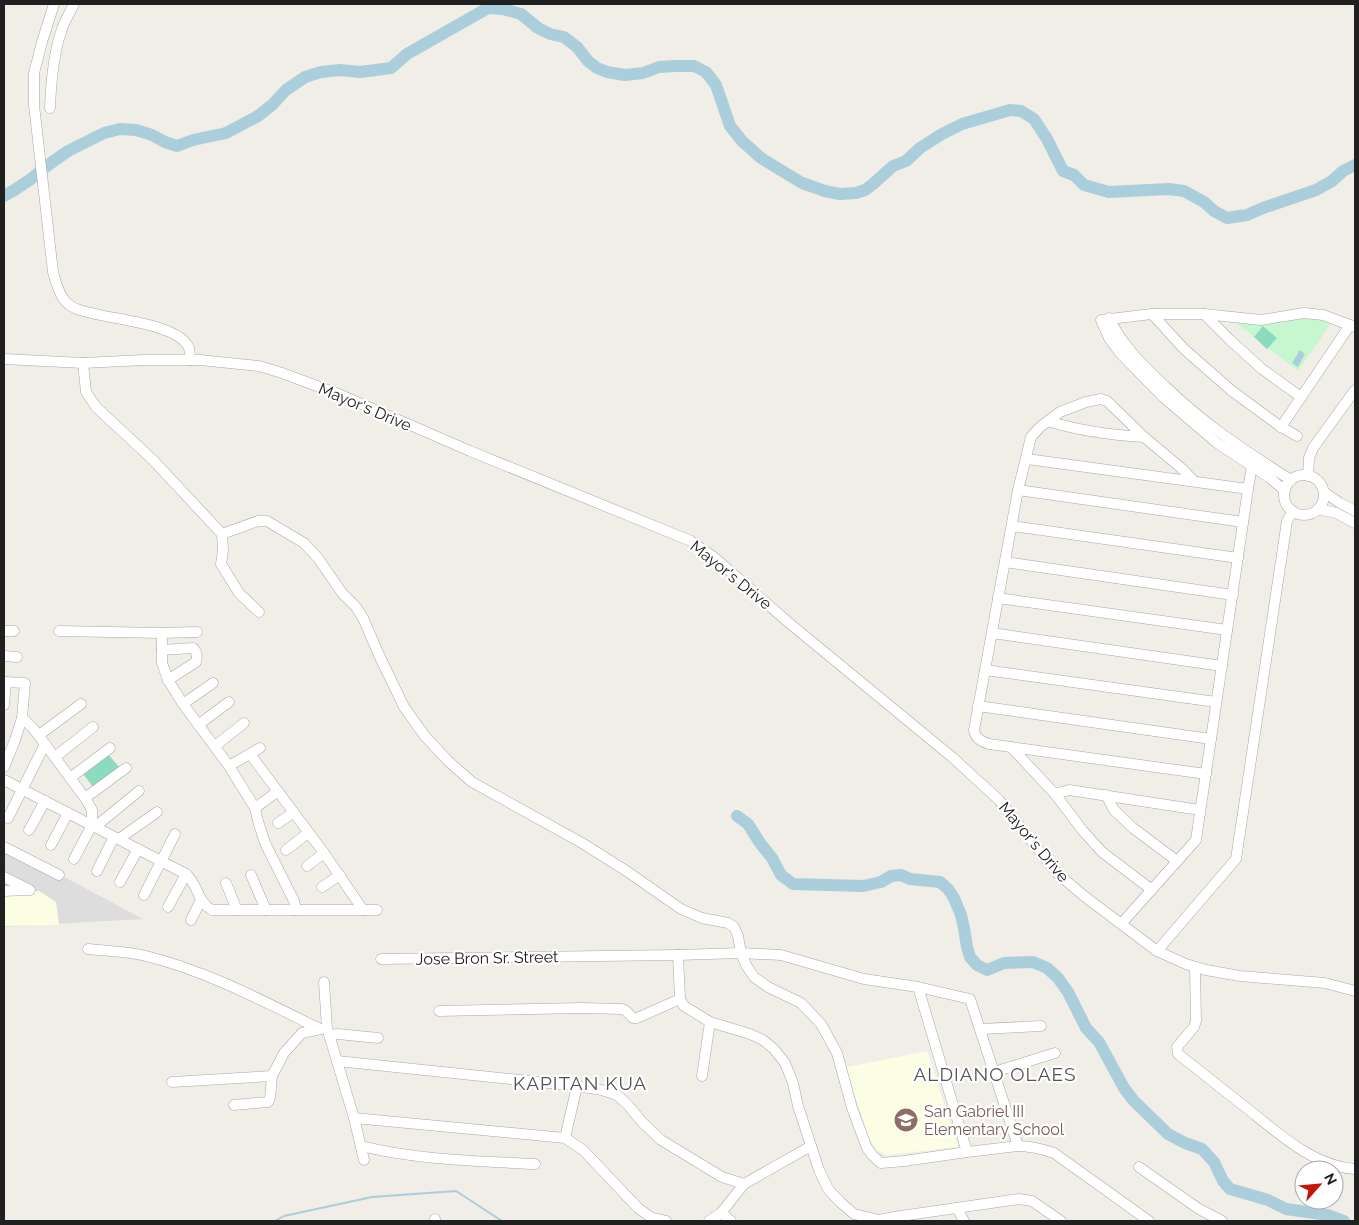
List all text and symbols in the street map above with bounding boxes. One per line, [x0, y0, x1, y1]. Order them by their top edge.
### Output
street label: Mayor's Drive [316, 379, 414, 435]
street label: Mayor's Drive [687, 536, 775, 614]
street label: Mayor's Drive [995, 798, 1073, 886]
street label: Jose Bron Sr. Street [416, 947, 559, 969]
district label: ALDIANO OLAES [913, 1063, 1077, 1085]
district label: KAPITAN KUA [513, 1072, 647, 1094]
place label: San Gabriel III Elementary School [924, 1102, 1065, 1139]
school or university icon: San Gabriel III Elementary School [893, 1107, 919, 1133]
north arrow [1294, 1160, 1344, 1210]
text: N [1321, 1171, 1340, 1187]

